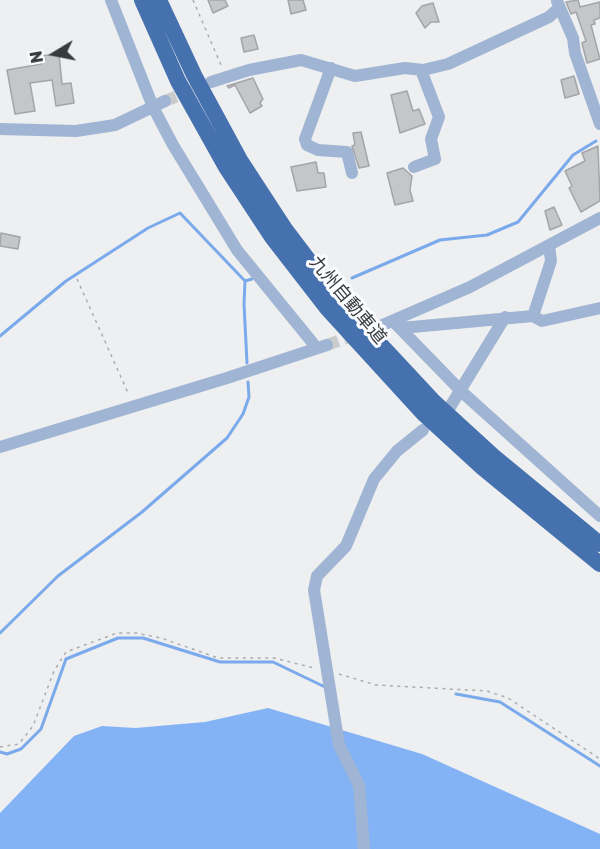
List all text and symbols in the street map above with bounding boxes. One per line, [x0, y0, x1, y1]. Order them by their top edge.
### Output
north arrow [24, 24, 84, 84]
text: N [25, 49, 47, 65]
street label: 九州自動車道 [305, 252, 391, 348]

